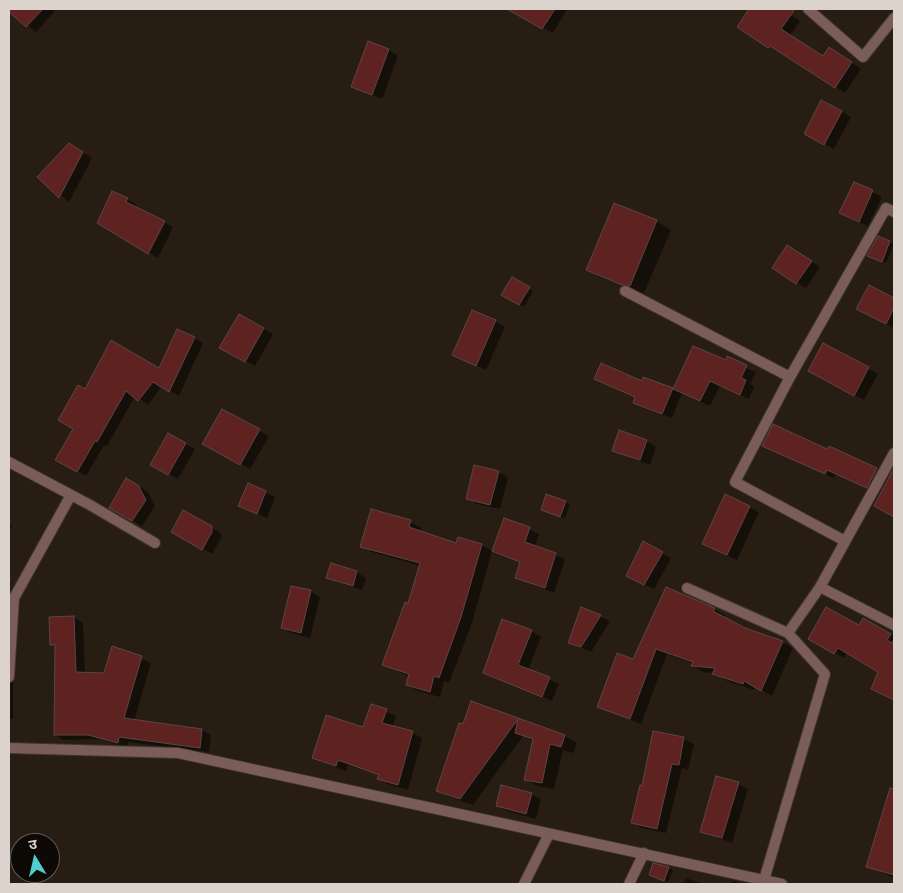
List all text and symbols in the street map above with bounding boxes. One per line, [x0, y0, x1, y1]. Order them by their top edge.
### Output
north arrow [10, 833, 60, 883]
text: उ [27, 835, 38, 853]

